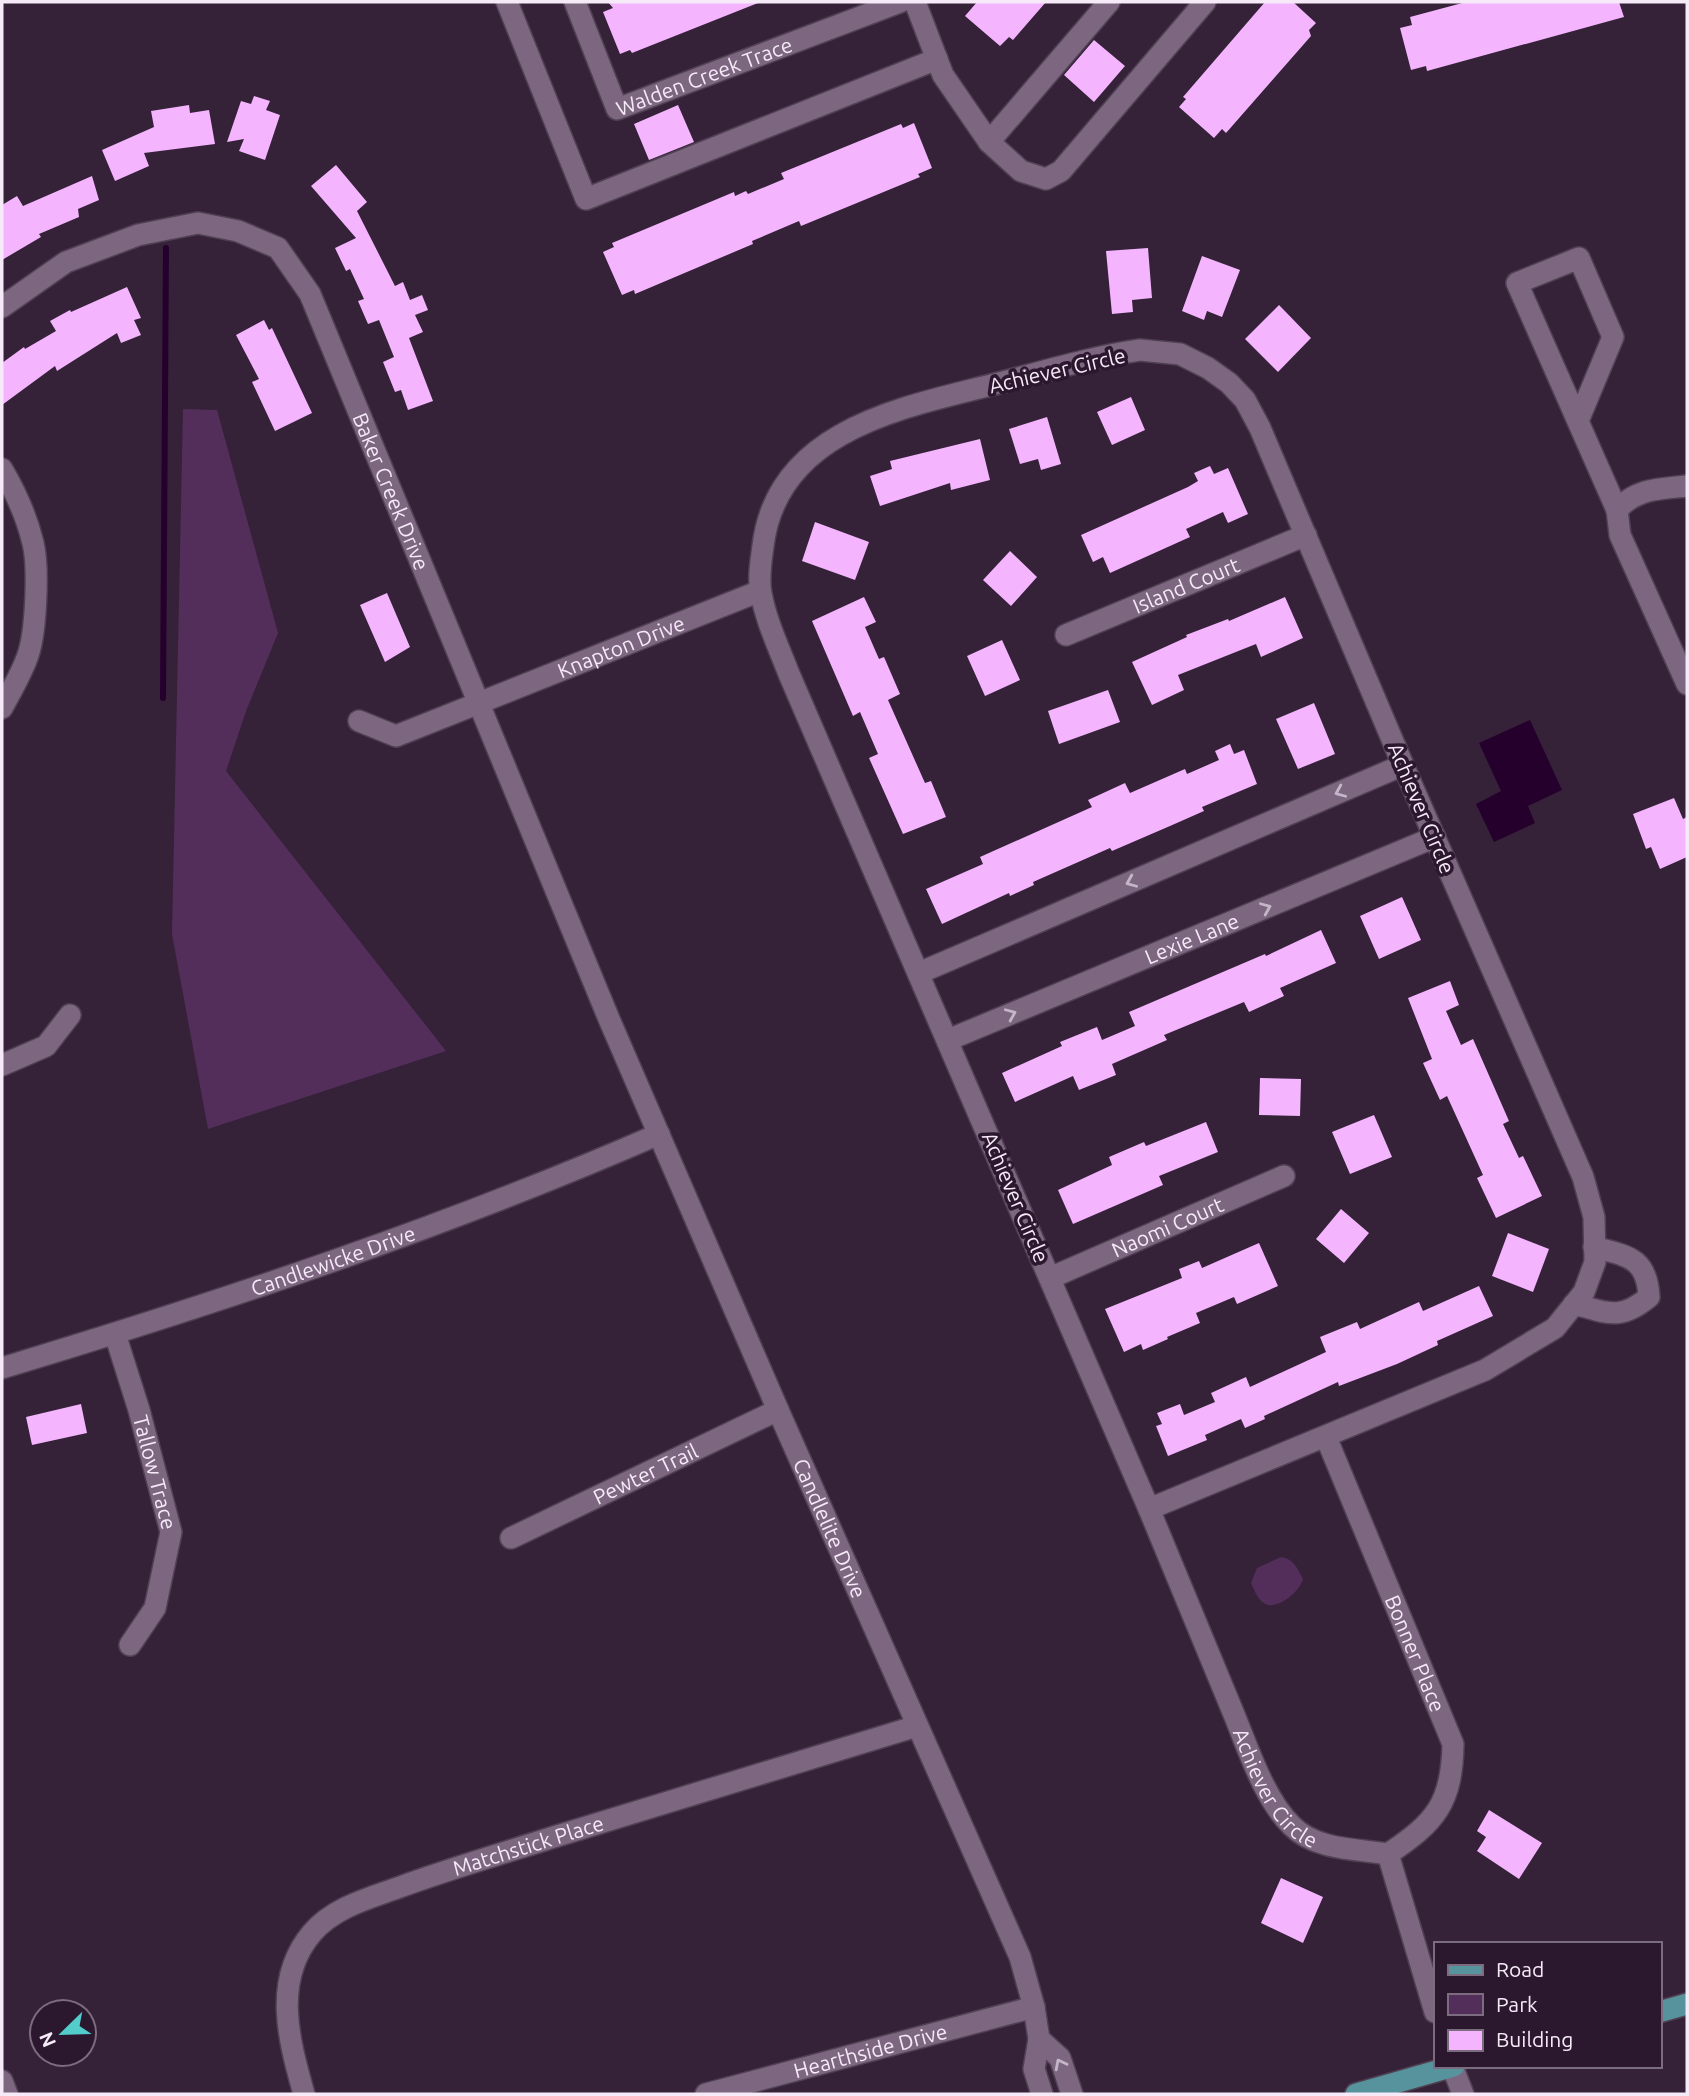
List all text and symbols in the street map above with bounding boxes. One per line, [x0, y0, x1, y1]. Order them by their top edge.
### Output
street label: Walden Creek Trace [613, 32, 795, 120]
street label: Achiever Circle [986, 343, 1128, 397]
street label: Baker Creek Drive [348, 409, 434, 573]
street label: Island Court [1129, 552, 1243, 618]
street label: Knapton Drive [554, 610, 688, 683]
street label: Achiever Circle [1384, 739, 1460, 877]
one-way arrow [1335, 784, 1348, 798]
one-way arrow [1126, 874, 1139, 888]
one-way arrow [1260, 902, 1272, 916]
street label: Lexie Lane [1141, 908, 1242, 969]
one-way arrow [1004, 1008, 1016, 1022]
street label: Achiever Circle [978, 1128, 1054, 1266]
street label: Naomi Court [1108, 1192, 1227, 1262]
street label: Candlewicke Drive [248, 1221, 418, 1300]
street label: Tallow Trace [129, 1413, 182, 1532]
street label: Pewter Trail [589, 1438, 701, 1509]
street label: Candlelite Drive [789, 1455, 872, 1602]
street label: Bonner Place [1381, 1591, 1450, 1715]
street label: Achiever Circle [1229, 1725, 1321, 1852]
street label: Matchstick Place [450, 1810, 607, 1880]
legend [1434, 1942, 1661, 2068]
text: Road [1496, 1957, 1544, 1981]
text: Park [1496, 1992, 1538, 2016]
north arrow [28, 1998, 98, 2068]
street label: Hearthside Drive [791, 2019, 950, 2082]
text: Building [1496, 2027, 1573, 2051]
text: N [34, 2029, 60, 2050]
one-way arrow [1055, 2058, 1068, 2071]

